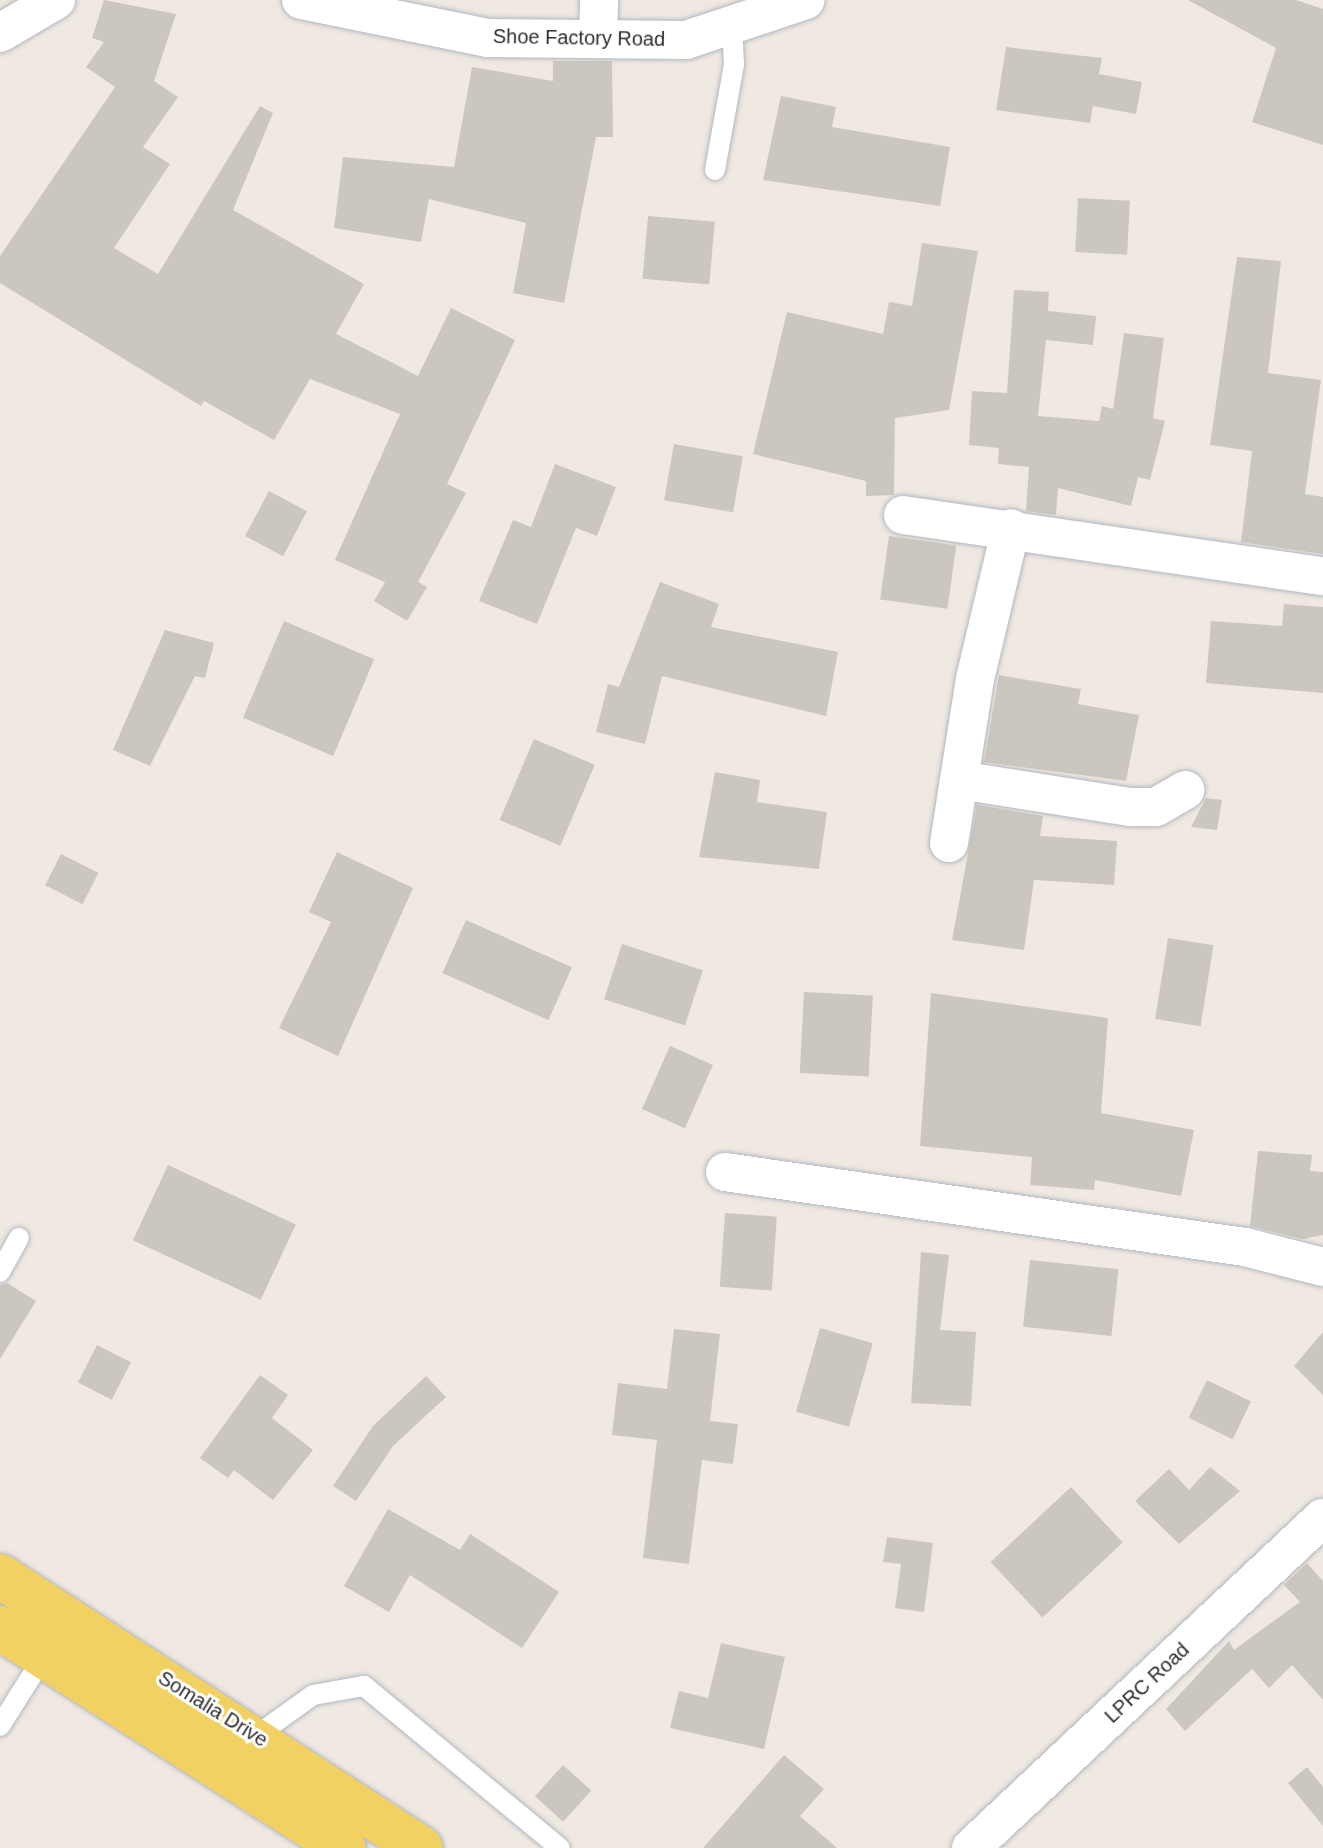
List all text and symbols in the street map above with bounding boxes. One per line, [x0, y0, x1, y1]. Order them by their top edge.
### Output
street label: Shoe Factory Road [493, 24, 665, 52]
street label: LPRC Road [1100, 1638, 1194, 1728]
street label: Somalia Drive [154, 1666, 272, 1752]

